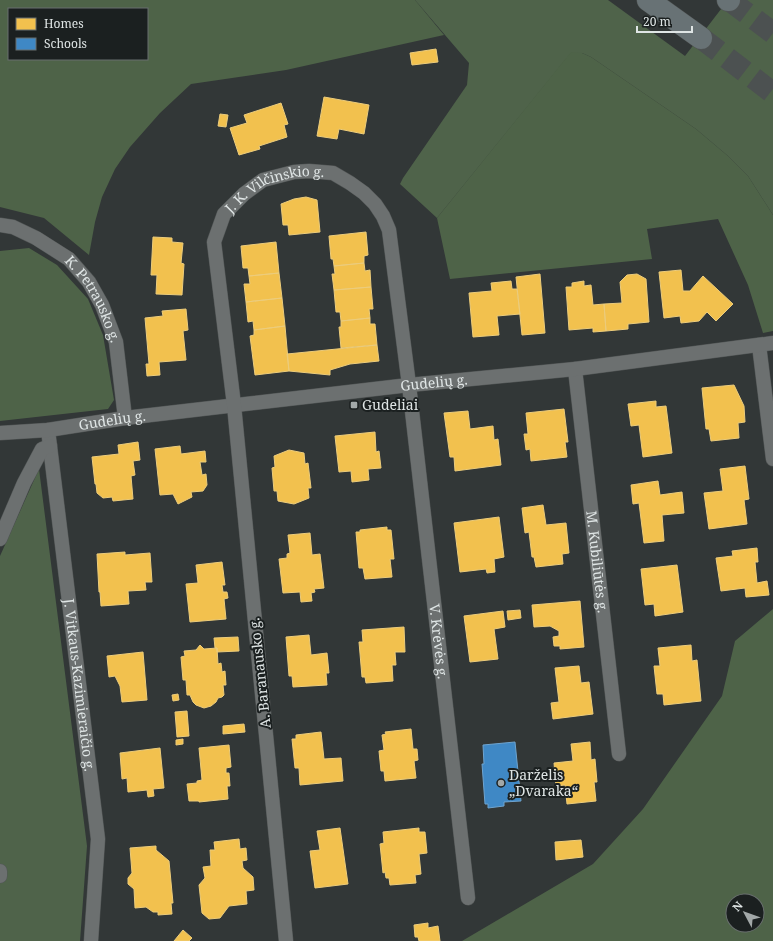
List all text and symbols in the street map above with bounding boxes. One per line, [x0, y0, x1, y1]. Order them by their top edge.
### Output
legend [8, 8, 148, 60]
scale bar [637, 8, 692, 34]
text: 20 m [643, 13, 671, 30]
text: Homes [44, 15, 84, 32]
text: Schools [44, 35, 87, 52]
street label: J. K. Vilčinskio g. [220, 161, 325, 218]
street label: K. Petrausko g. [61, 251, 125, 345]
street label: Gudelių g. [399, 369, 468, 395]
place label: Gudeliai [362, 395, 419, 414]
marker: Gudeliai [349, 400, 359, 410]
street label: Gudelių g. [77, 406, 147, 434]
street label: M. Kubiliūtės g. [582, 509, 613, 614]
street label: J. Vitkaus-Kazimieraičio g. [60, 596, 100, 773]
street label: V. Krėvės g. [425, 603, 453, 680]
street label: A. Baranausko g. [244, 617, 275, 729]
place label: Darželis „Dvaraka“ [509, 765, 578, 800]
marker: Darželis „Dvaraka“ [496, 778, 506, 788]
north arrow [725, 893, 765, 933]
text: N [729, 898, 746, 914]

